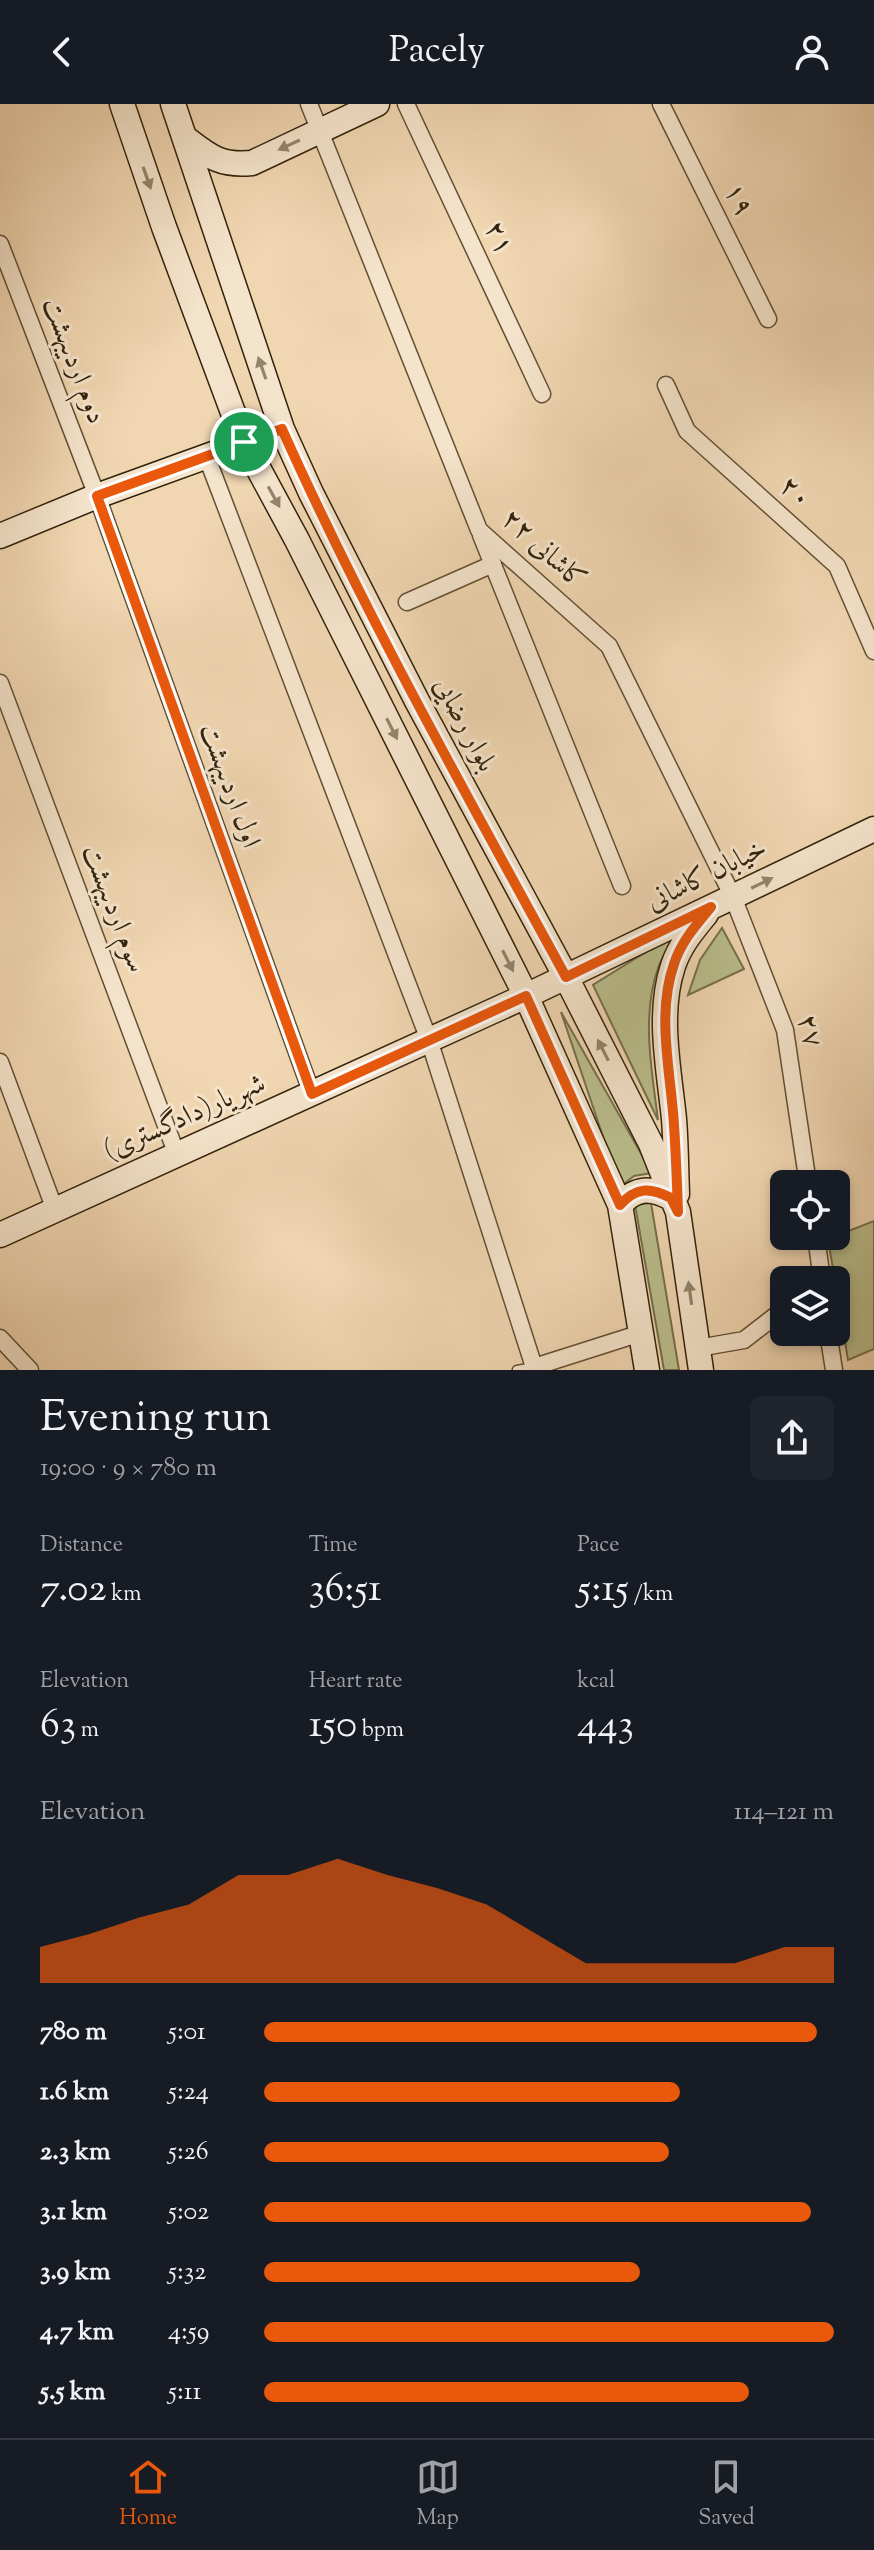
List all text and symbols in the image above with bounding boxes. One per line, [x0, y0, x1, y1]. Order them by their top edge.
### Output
text: Pacely [389, 26, 485, 78]
icon: back [40, 30, 84, 74]
icon: person [790, 30, 834, 74]
one-way arrow [277, 138, 300, 152]
one-way arrow [142, 166, 154, 190]
street label: ۱۹ [713, 177, 763, 223]
street label: ۲۱ [473, 215, 523, 261]
street label: دوم اردیبهشت [29, 292, 115, 431]
one-way arrow [255, 356, 267, 380]
pin [210, 408, 278, 476]
icon: arrive [222, 420, 266, 464]
street label: ۲۰ [769, 467, 821, 519]
one-way arrow [267, 486, 281, 508]
street label: کاشانی ۲۲ [492, 500, 594, 600]
street label: بلوار رضایی [422, 670, 506, 780]
one-way arrow [385, 717, 398, 740]
street label: اول اردیبهشت [188, 718, 270, 854]
street label: خیابان کاشانی [640, 830, 774, 922]
street label: سوم اردیبهشت [68, 839, 156, 979]
one-way arrow [751, 876, 774, 890]
one-way arrow [501, 950, 515, 973]
street label: ۲۷ [786, 1010, 832, 1052]
one-way arrow [597, 1039, 610, 1062]
street label: شهریار(دادگستری) [98, 1064, 272, 1172]
map controls [770, 1170, 850, 1346]
button: locate [770, 1170, 850, 1250]
button: layers [770, 1266, 850, 1346]
one-way arrow [683, 1280, 696, 1305]
text: Evening run [40, 1388, 272, 1451]
button: share [750, 1396, 834, 1480]
text: 19:00 · 9 × 780 m [40, 1450, 217, 1487]
text: Distance [40, 1530, 123, 1562]
text: Time [309, 1530, 358, 1562]
text: Pace [577, 1530, 619, 1562]
text: 7.02 [40, 1562, 107, 1619]
text: 36:51 [309, 1562, 382, 1619]
text: 5:15 [577, 1562, 629, 1619]
text: km [107, 1579, 142, 1611]
text: /km [629, 1579, 673, 1611]
text: Elevation [40, 1666, 129, 1698]
text: Heart rate [309, 1666, 403, 1698]
text: kcal [577, 1666, 615, 1698]
text: 63 [40, 1698, 76, 1755]
text: 150 [309, 1698, 357, 1755]
text: 443 [577, 1698, 634, 1755]
text: m [76, 1715, 99, 1747]
text: bpm [357, 1715, 404, 1747]
text: Elevation [40, 1794, 145, 1831]
text: 114–121 m [734, 1794, 834, 1831]
text: 780 m [40, 2014, 107, 2051]
text: 5:01 [168, 2014, 206, 2051]
text: 1.6 km [40, 2074, 109, 2111]
text: 5:24 [168, 2074, 209, 2111]
text: 2.3 km [40, 2134, 110, 2171]
text: 5:26 [168, 2134, 209, 2171]
text: 3.1 km [40, 2194, 107, 2231]
text: 5:02 [168, 2194, 209, 2231]
text: 3.9 km [40, 2254, 110, 2291]
text: 5:32 [168, 2254, 206, 2291]
text: 4.7 km [40, 2314, 114, 2351]
text: 4:59 [168, 2314, 209, 2351]
text: 5.5 km [40, 2374, 106, 2411]
text: 5:11 [168, 2374, 201, 2411]
tab: Home [119, 2455, 177, 2535]
tab: Map [416, 2455, 460, 2535]
tab: Saved [698, 2455, 755, 2535]

